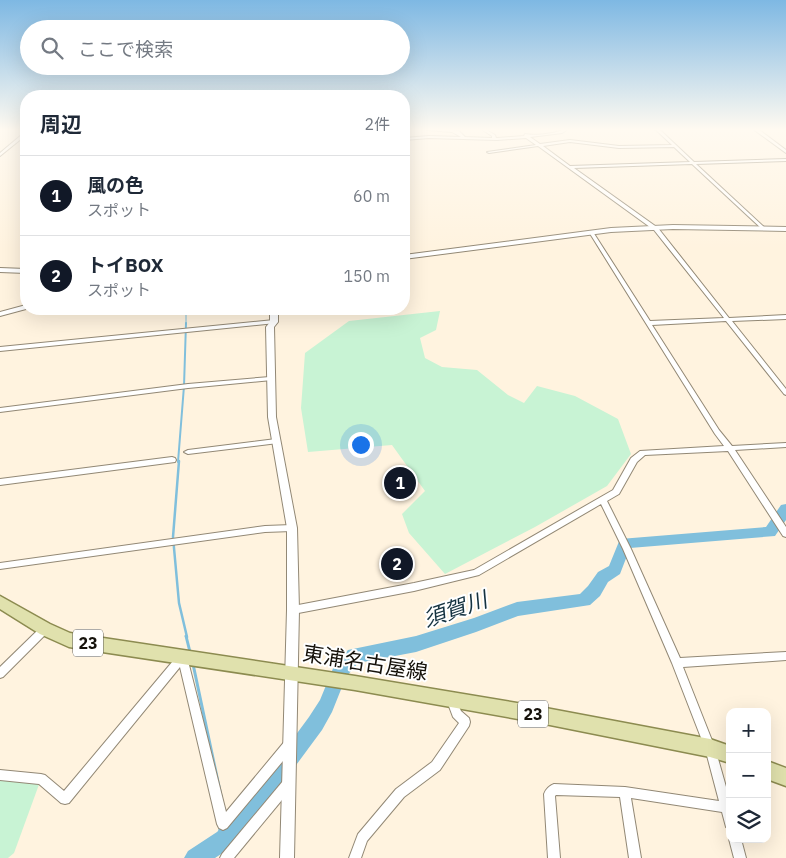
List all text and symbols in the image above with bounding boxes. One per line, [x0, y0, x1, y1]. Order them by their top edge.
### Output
search box [20, 20, 410, 75]
icon: search [38, 34, 66, 62]
text: ここで検索 [78, 37, 173, 61]
text: 周辺 [40, 110, 82, 138]
text: 2件 [364, 114, 390, 134]
text: 風の色 [87, 173, 144, 197]
text: 1 [51, 186, 61, 206]
text: 60 m [353, 186, 390, 206]
text: スポット [87, 200, 151, 220]
text: トイBOX [87, 253, 163, 277]
text: 2 [51, 266, 61, 286]
text: 150 m [343, 266, 390, 286]
text: スポット [87, 280, 151, 300]
your location [348, 432, 374, 458]
pin: 1 [384, 464, 416, 502]
pin: 2 [381, 545, 413, 583]
water label: 須賀川 [419, 583, 493, 633]
road number: 23 [73, 630, 103, 656]
street label: 東浦名古屋線 [301, 638, 430, 686]
road number: 23 [518, 701, 548, 728]
map controls [726, 708, 771, 843]
button: + [726, 708, 771, 753]
button: − [726, 753, 771, 798]
button: layers [726, 798, 771, 843]

